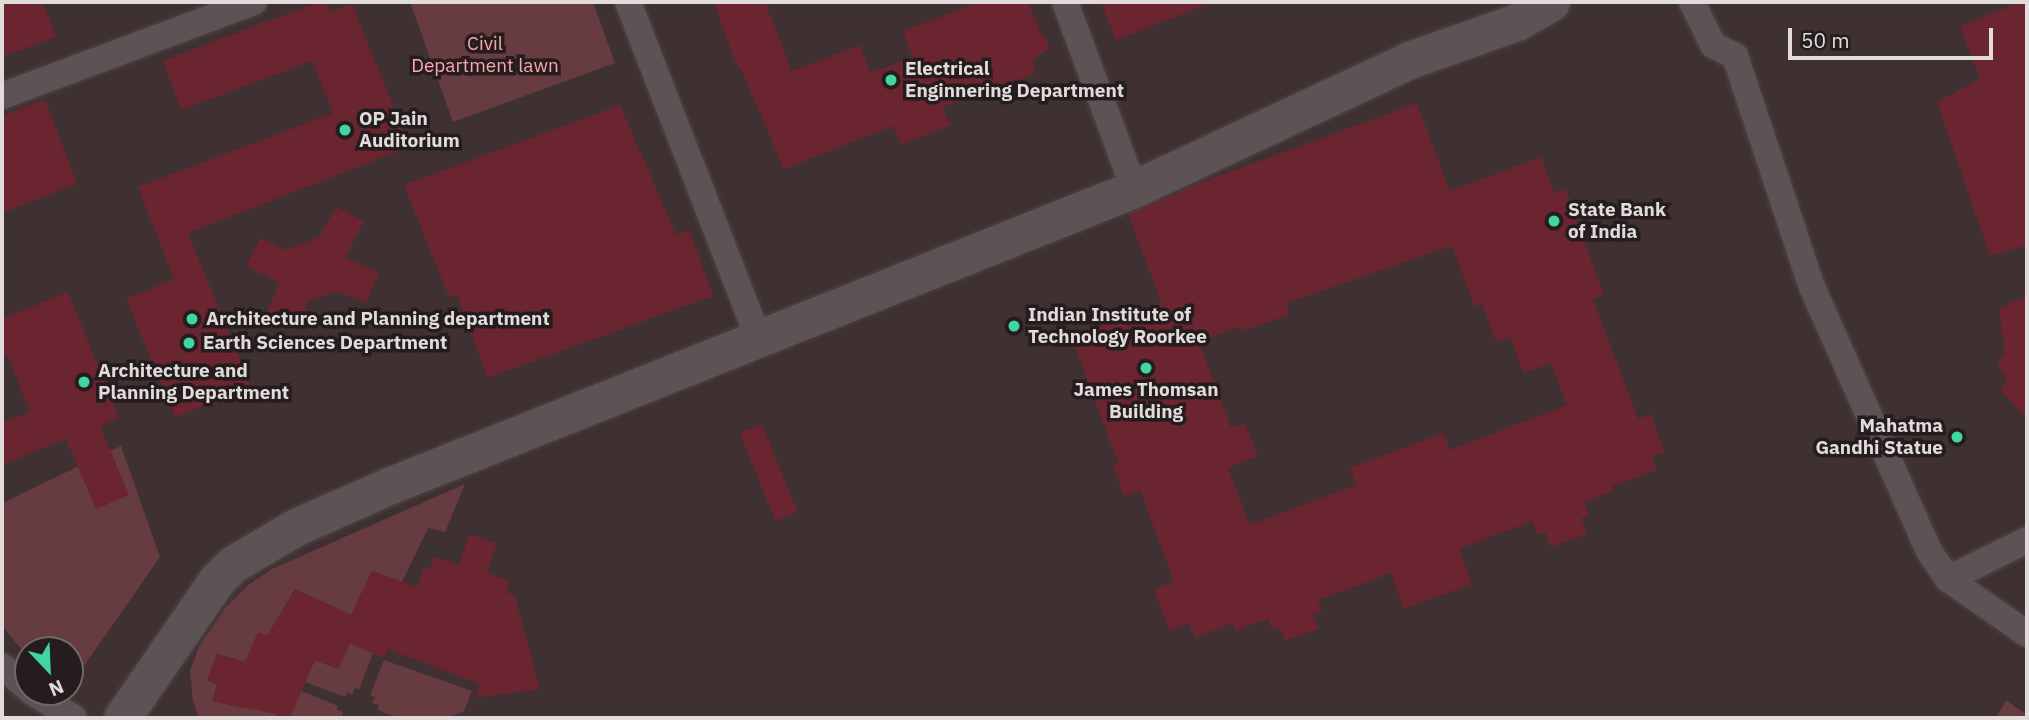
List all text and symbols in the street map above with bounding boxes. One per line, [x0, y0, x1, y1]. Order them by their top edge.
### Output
scale bar [1791, 14, 1996, 58]
text: 50 m [1801, 26, 1850, 54]
park label: Civil Department lawn [411, 33, 559, 77]
place label: Electrical Enginnering Department [905, 58, 1124, 102]
marker: Electrical Enginnering Department [883, 72, 899, 88]
place label: OP Jain Auditorium [359, 108, 460, 152]
marker: OP Jain Auditorium [337, 122, 353, 138]
place label: State Bank of India [1568, 199, 1666, 243]
marker: State Bank of India [1546, 213, 1562, 229]
place label: Indian Institute of Technology Roorkee [1028, 304, 1207, 348]
place label: Architecture and Planning department [206, 308, 550, 330]
marker: Architecture and Planning department [184, 311, 200, 327]
marker: Indian Institute of Technology Roorkee [1006, 318, 1022, 334]
place label: Earth Sciences Department [203, 332, 447, 354]
marker: Earth Sciences Department [181, 335, 197, 351]
place label: Architecture and Planning Department [98, 360, 289, 404]
marker: James Thomsan Building [1138, 360, 1154, 376]
marker: Architecture and Planning Department [76, 374, 92, 390]
place label: James Thomsan Building [1074, 379, 1218, 423]
place label: Mahatma Gandhi Statue [1815, 415, 1943, 459]
marker: Mahatma Gandhi Statue [1949, 429, 1965, 445]
north arrow [14, 636, 84, 706]
text: N [45, 675, 67, 702]

